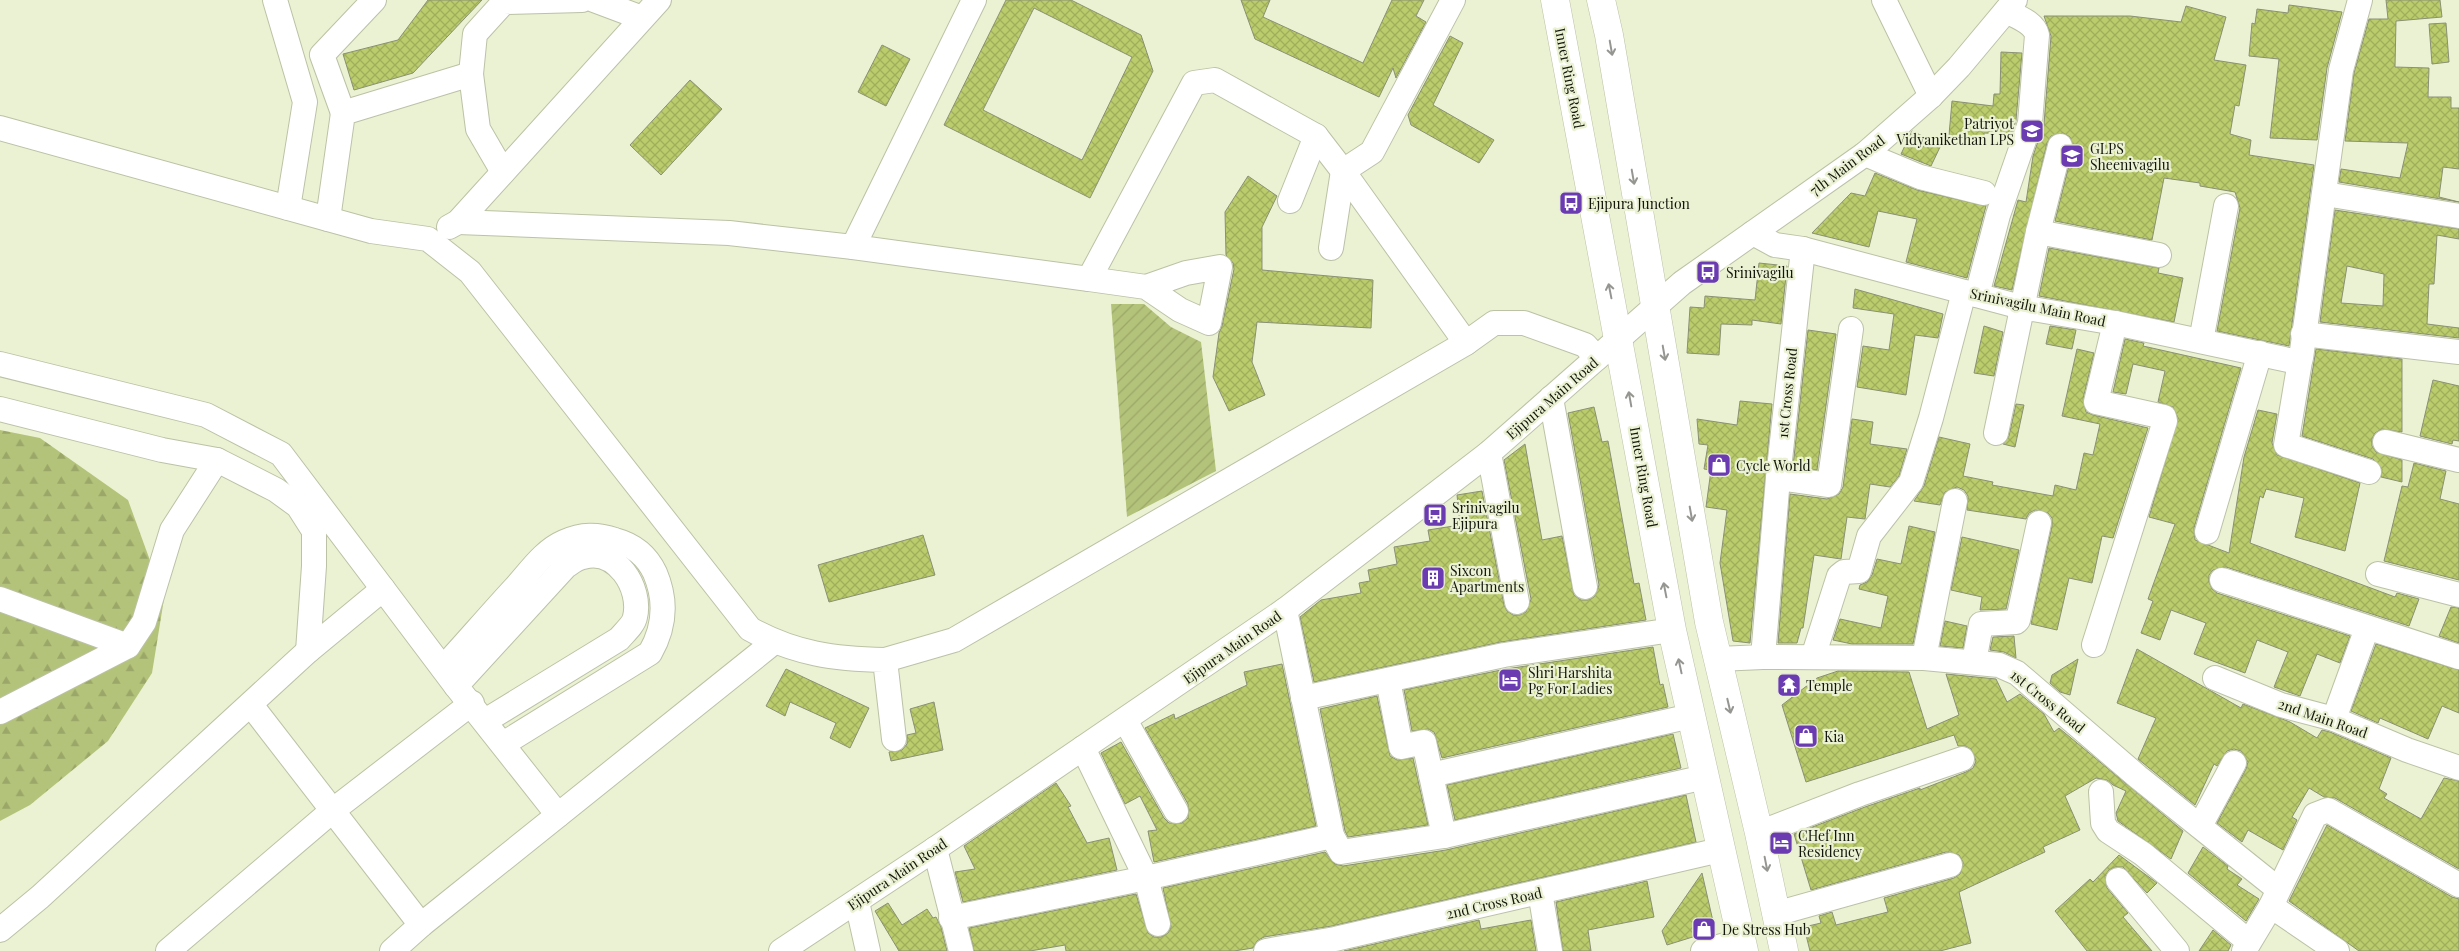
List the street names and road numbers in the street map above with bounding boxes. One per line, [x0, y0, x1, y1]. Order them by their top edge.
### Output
street label: Inner Ring Road [1551, 26, 1589, 130]
street label: 7th Main Road [1806, 131, 1888, 199]
street label: Srinivagilu Main Road [1968, 283, 2108, 331]
street label: 1st Cross Road [1773, 347, 1801, 439]
street label: Ejipura Main Road [1502, 353, 1602, 443]
street label: Inner Ring Road [1626, 425, 1662, 529]
street label: Ejipura Main Road [1179, 606, 1285, 688]
street label: 1st Cross Road [2007, 665, 2089, 737]
street label: 2nd Main Road [2276, 694, 2370, 742]
street label: Ejipura Main Road [844, 834, 950, 914]
street label: 2nd Cross Road [1444, 883, 1544, 923]

